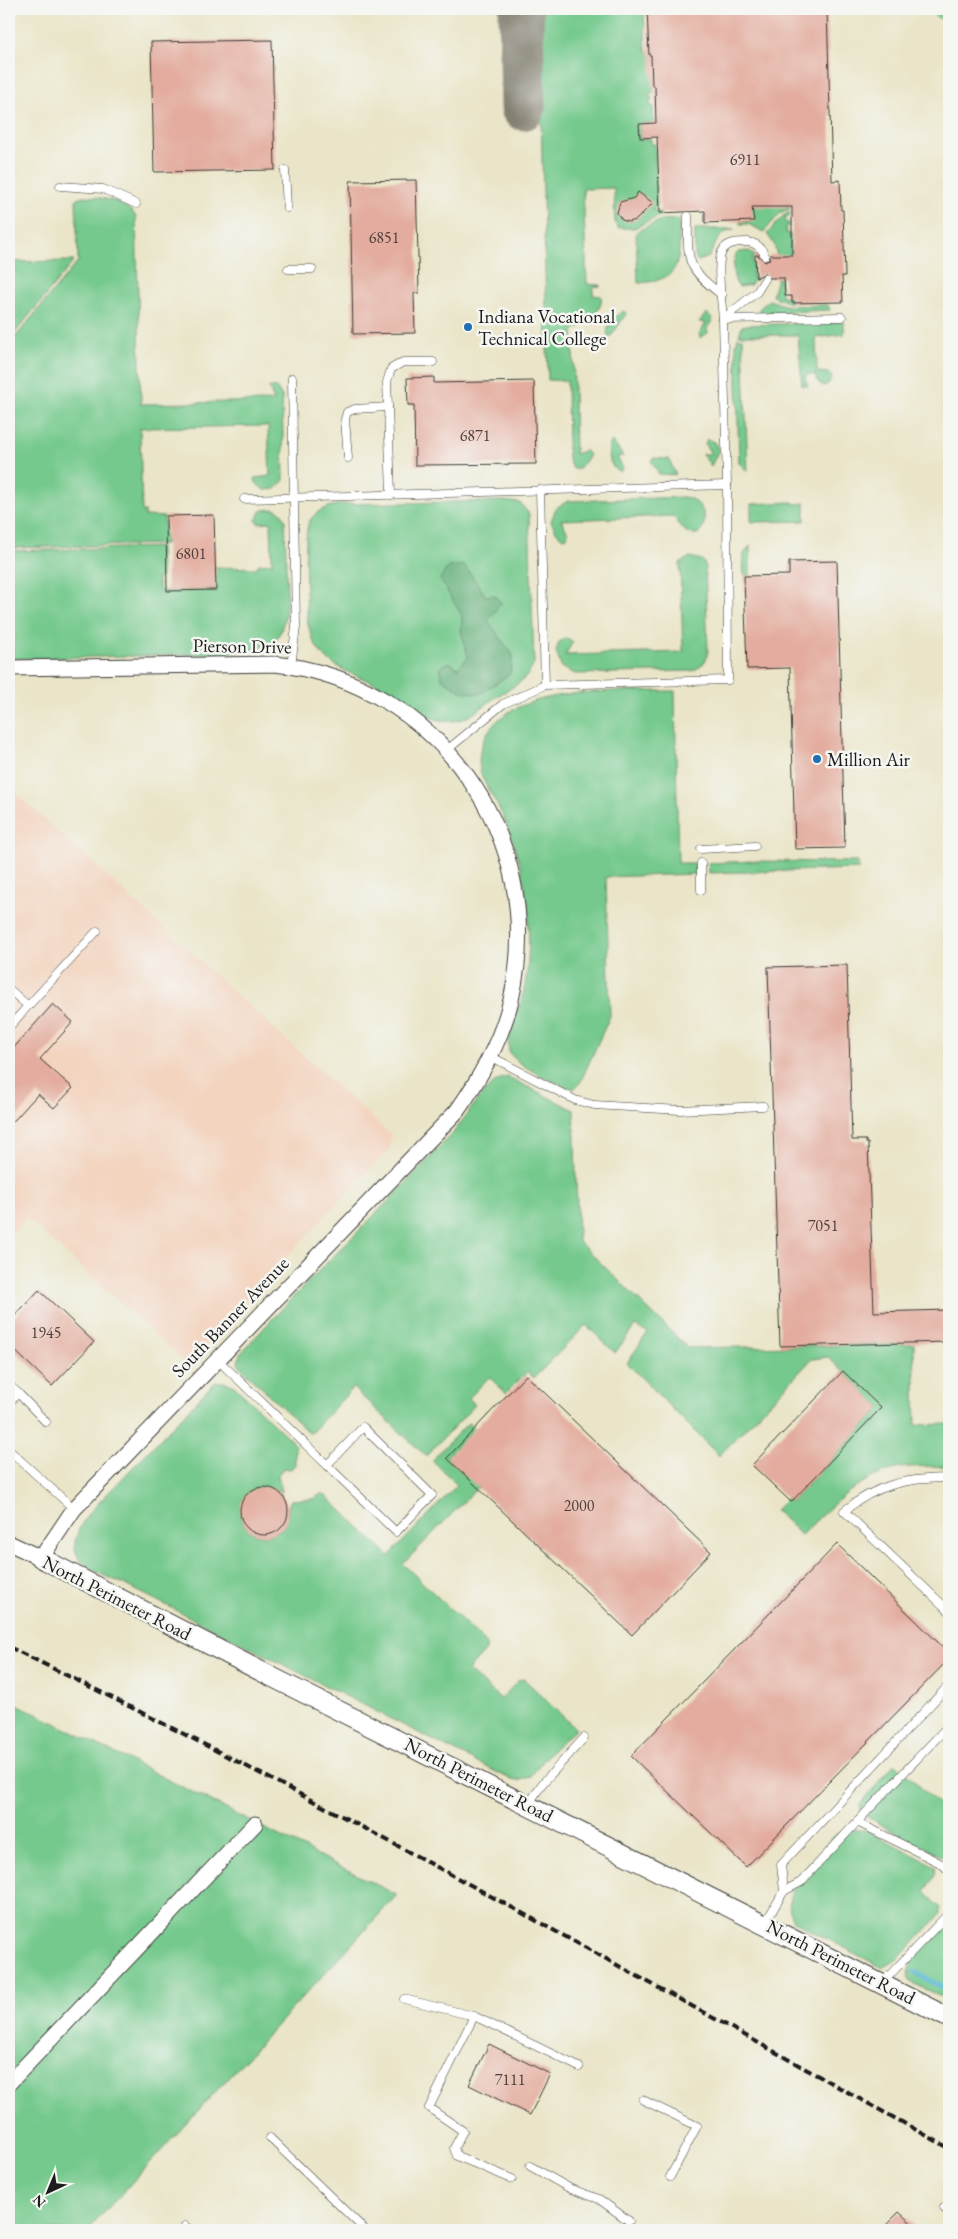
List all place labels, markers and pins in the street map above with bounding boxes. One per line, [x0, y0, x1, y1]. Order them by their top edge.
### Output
place label: Indiana Vocational Technical College [478, 304, 616, 351]
marker: Indiana Vocational Technical College [462, 321, 474, 333]
place label: Million Air [827, 747, 911, 772]
marker: Million Air [811, 753, 823, 765]

